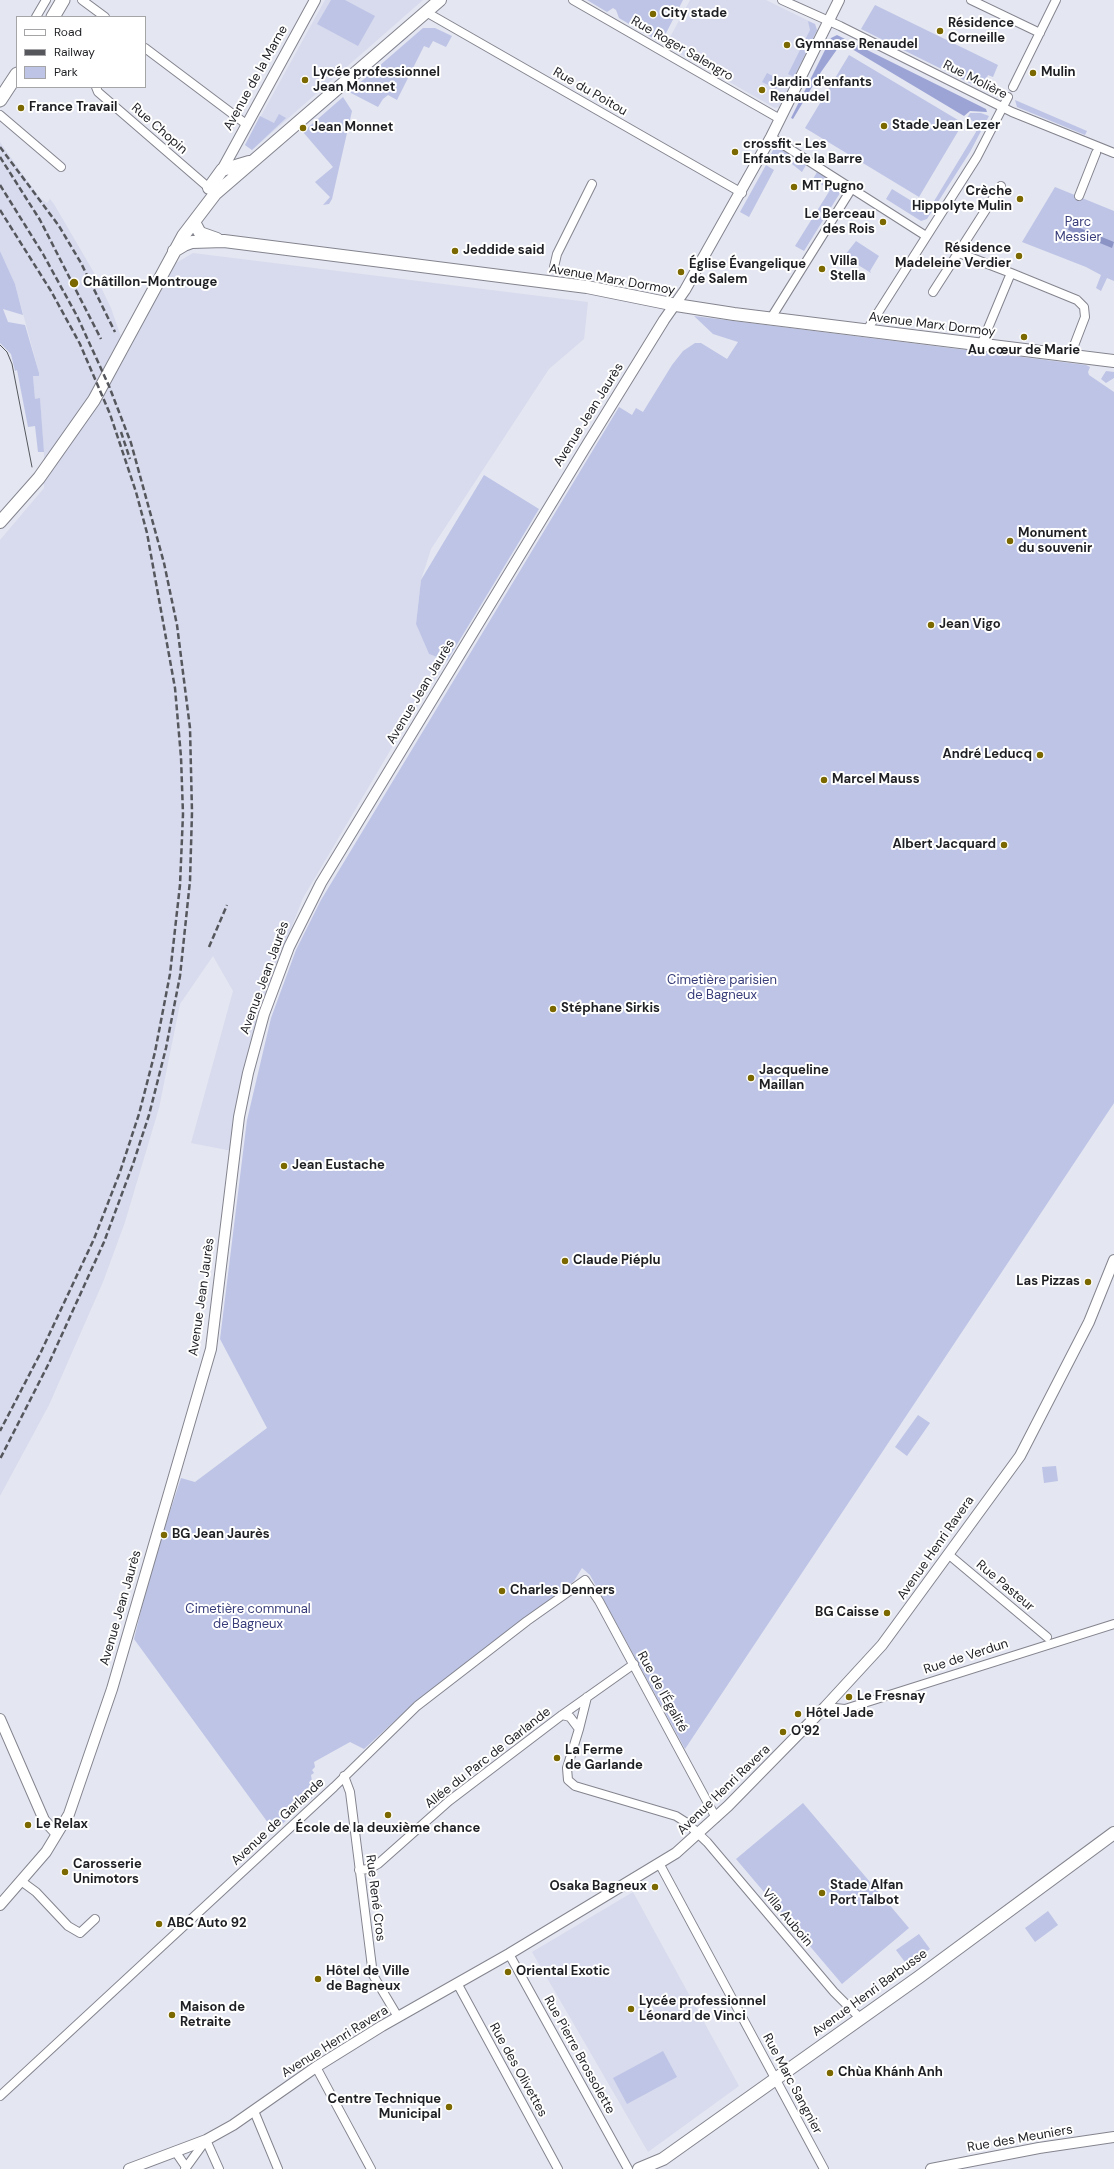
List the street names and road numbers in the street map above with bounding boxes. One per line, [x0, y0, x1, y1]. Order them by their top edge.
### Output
street label: Rue Roger Salengro [628, 13, 736, 85]
street label: Avenue de la Marne [221, 23, 291, 133]
street label: Rue Molière [940, 57, 1010, 103]
street label: Rue du Poitou [550, 64, 630, 120]
street label: Rue Chopin [128, 100, 190, 158]
street label: Avenue Marx Dormoy [548, 261, 676, 299]
street label: Avenue Marx Dormoy [868, 309, 996, 341]
street label: Avenue Jean Jaurès [551, 360, 627, 470]
street label: Avenue Jean Jaurès [384, 637, 458, 747]
street label: Avenue Jean Jaurès [237, 919, 293, 1037]
street label: Avenue Jean Jaurès [186, 1237, 218, 1357]
street label: Avenue Henri Ravera [894, 1493, 978, 1603]
street label: Avenue Jean Jaurès [97, 1549, 145, 1667]
street label: Rue Pasteur [973, 1557, 1037, 1615]
street label: Rue de Verdun [922, 1636, 1010, 1678]
street label: Rue de l'Égalité [633, 1649, 691, 1735]
street label: Allée du Parc de Garlande [422, 1704, 554, 1812]
street label: Avenue Henri Ravera [674, 1742, 774, 1838]
street label: Avenue de Garlande [228, 1775, 328, 1869]
street label: Rue René Cros [362, 1854, 388, 1942]
street label: Villa Auboin [758, 1886, 816, 1950]
street label: Avenue Henri Barbusse [809, 1946, 931, 2040]
street label: Rue Pierre Brossolette [540, 1993, 618, 2117]
street label: Avenue Henri Ravera [279, 2003, 391, 2081]
street label: Rue des Olivettes [486, 2020, 550, 2120]
street label: Rue Marc Sangnier [759, 2031, 825, 2137]
street label: Rue des Meuniers [966, 2122, 1074, 2156]

